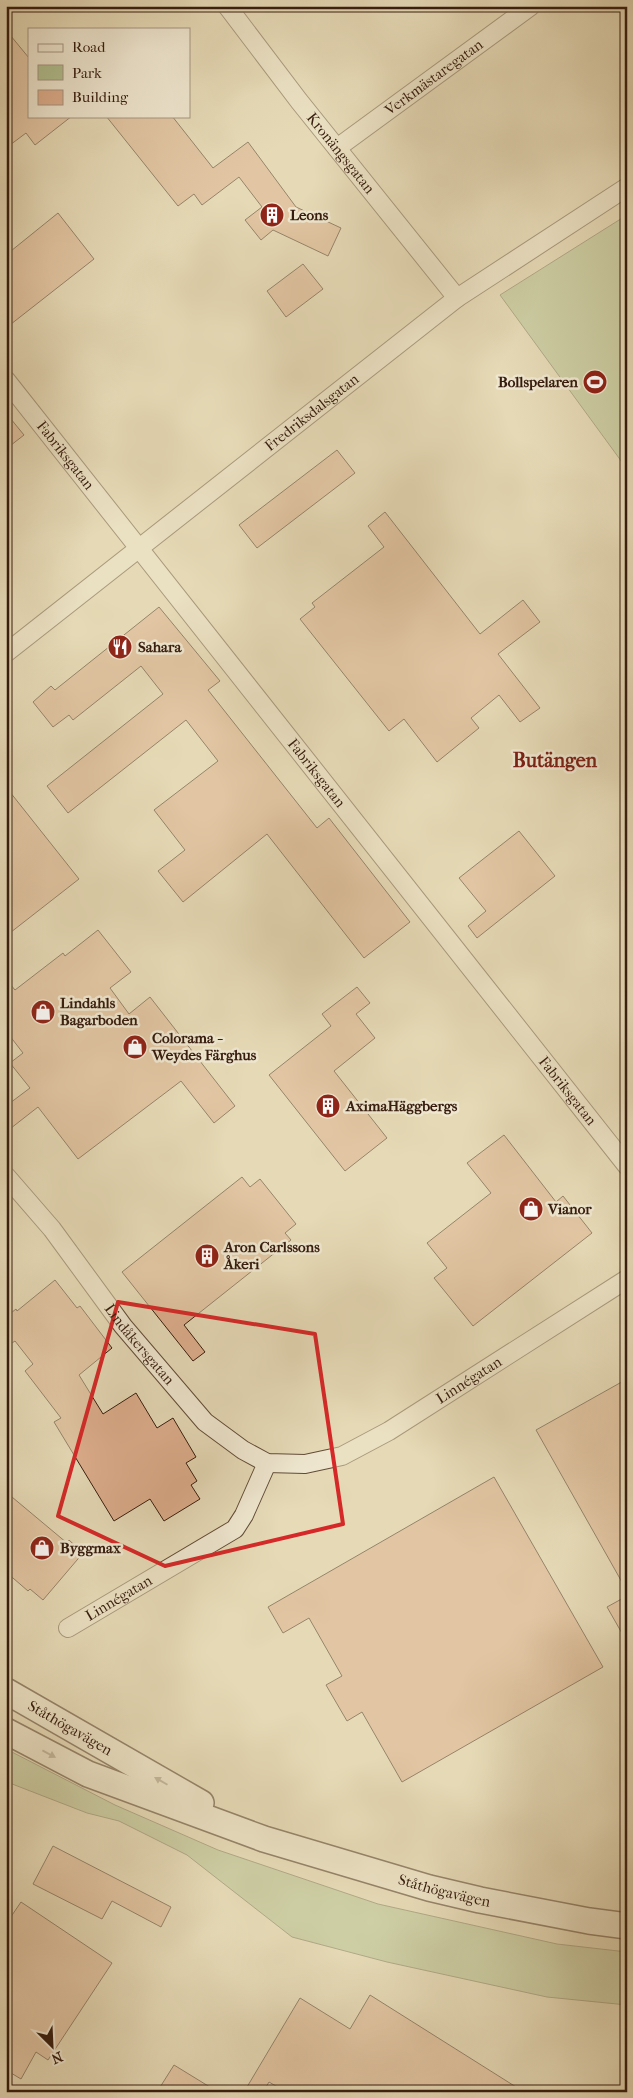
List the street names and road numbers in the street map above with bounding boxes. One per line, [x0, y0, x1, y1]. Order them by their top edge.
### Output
street label: Verkmästaregatan [380, 35, 487, 120]
street label: Kronängsgatan [303, 109, 379, 197]
street label: Fredriksdalsgatan [261, 370, 363, 455]
street label: Fabriksgatan [33, 417, 98, 494]
street label: Fabriksgatan [284, 735, 349, 811]
street label: Fabriksgatan [535, 1053, 601, 1129]
street label: Lindåkersgatan [101, 1300, 179, 1389]
street label: Linnégatan [433, 1352, 505, 1408]
street label: Linnégatan [82, 1571, 156, 1625]
street label: Ståthögavägen [25, 1697, 116, 1759]
street label: Ståthögavägen [396, 1870, 492, 1911]

